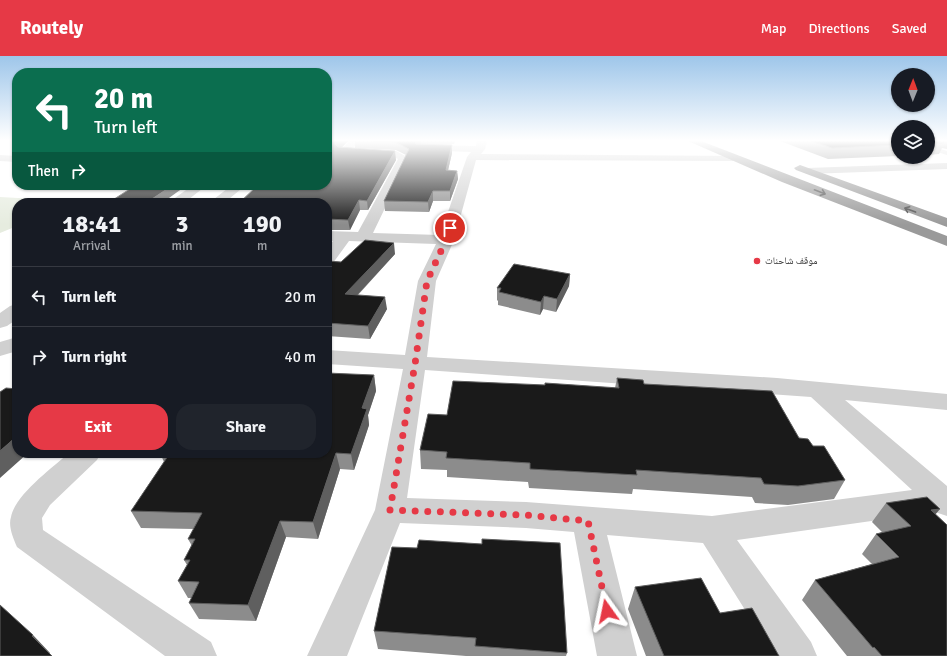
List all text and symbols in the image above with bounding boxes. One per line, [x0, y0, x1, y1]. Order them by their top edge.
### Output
text: Routely [20, 16, 83, 40]
text: Map [761, 20, 787, 37]
text: Directions [809, 20, 870, 37]
text: Saved [892, 20, 927, 37]
north arrow [891, 68, 935, 112]
map controls [891, 68, 935, 164]
text: 20 m [94, 82, 153, 116]
icon: left [28, 84, 80, 136]
text: Turn left [94, 116, 157, 138]
button: layers [891, 120, 935, 164]
icon: right [67, 160, 89, 182]
text: Then [28, 162, 59, 180]
one-way arrow [814, 189, 826, 197]
one-way arrow [905, 205, 917, 213]
text: 18:41 [62, 209, 121, 239]
text: 3 [176, 209, 188, 239]
text: 190 [243, 209, 282, 239]
pin [433, 211, 467, 245]
icon: arrive [439, 217, 461, 239]
text: Arrival [73, 238, 110, 254]
text: min [172, 238, 193, 254]
text: m [257, 238, 267, 254]
place label: موقف شاحنات [765, 255, 818, 267]
marker: موقف شاحنات [752, 256, 762, 266]
icon: left [28, 286, 50, 308]
text: Turn left [62, 288, 116, 306]
text: 20 m [285, 288, 316, 306]
icon: right [28, 346, 50, 368]
text: Turn right [62, 348, 127, 366]
text: 40 m [285, 348, 316, 366]
button: Exit [28, 404, 168, 450]
button: Share [176, 404, 316, 450]
position arrow [586, 590, 628, 632]

